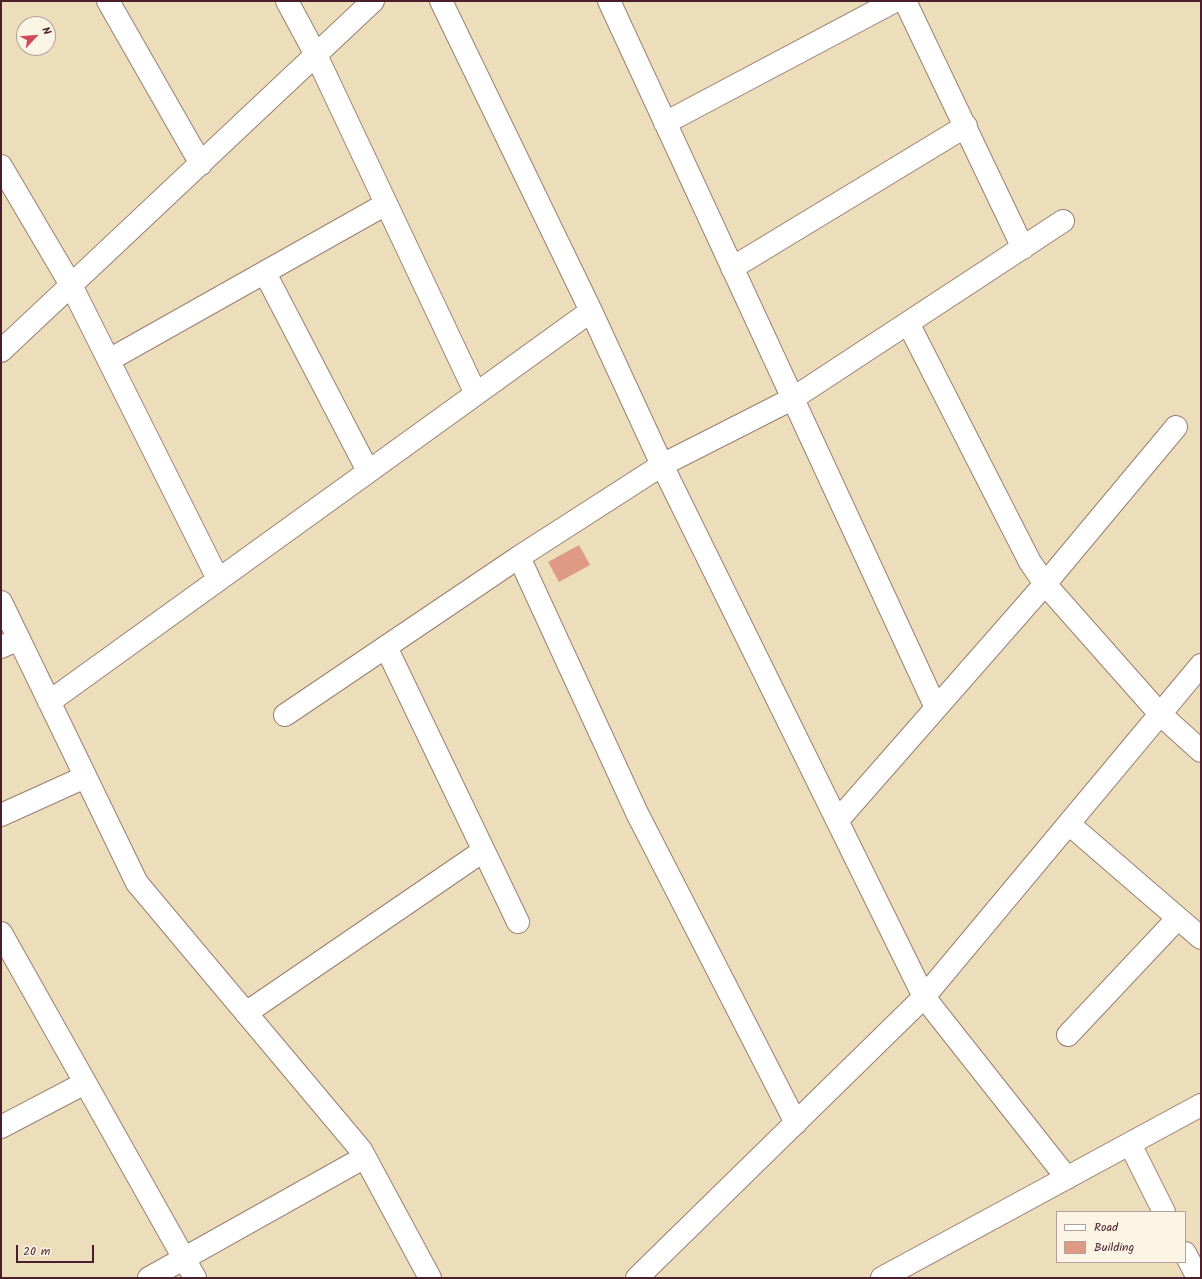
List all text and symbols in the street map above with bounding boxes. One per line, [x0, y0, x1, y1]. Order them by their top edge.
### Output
north arrow [16, 16, 56, 56]
text: N [36, 24, 55, 38]
legend [1056, 1211, 1186, 1263]
text: Road [1094, 1218, 1118, 1237]
scale bar [18, 1237, 96, 1263]
text: Building [1094, 1238, 1134, 1257]
text: 20 m [23, 1242, 50, 1261]

